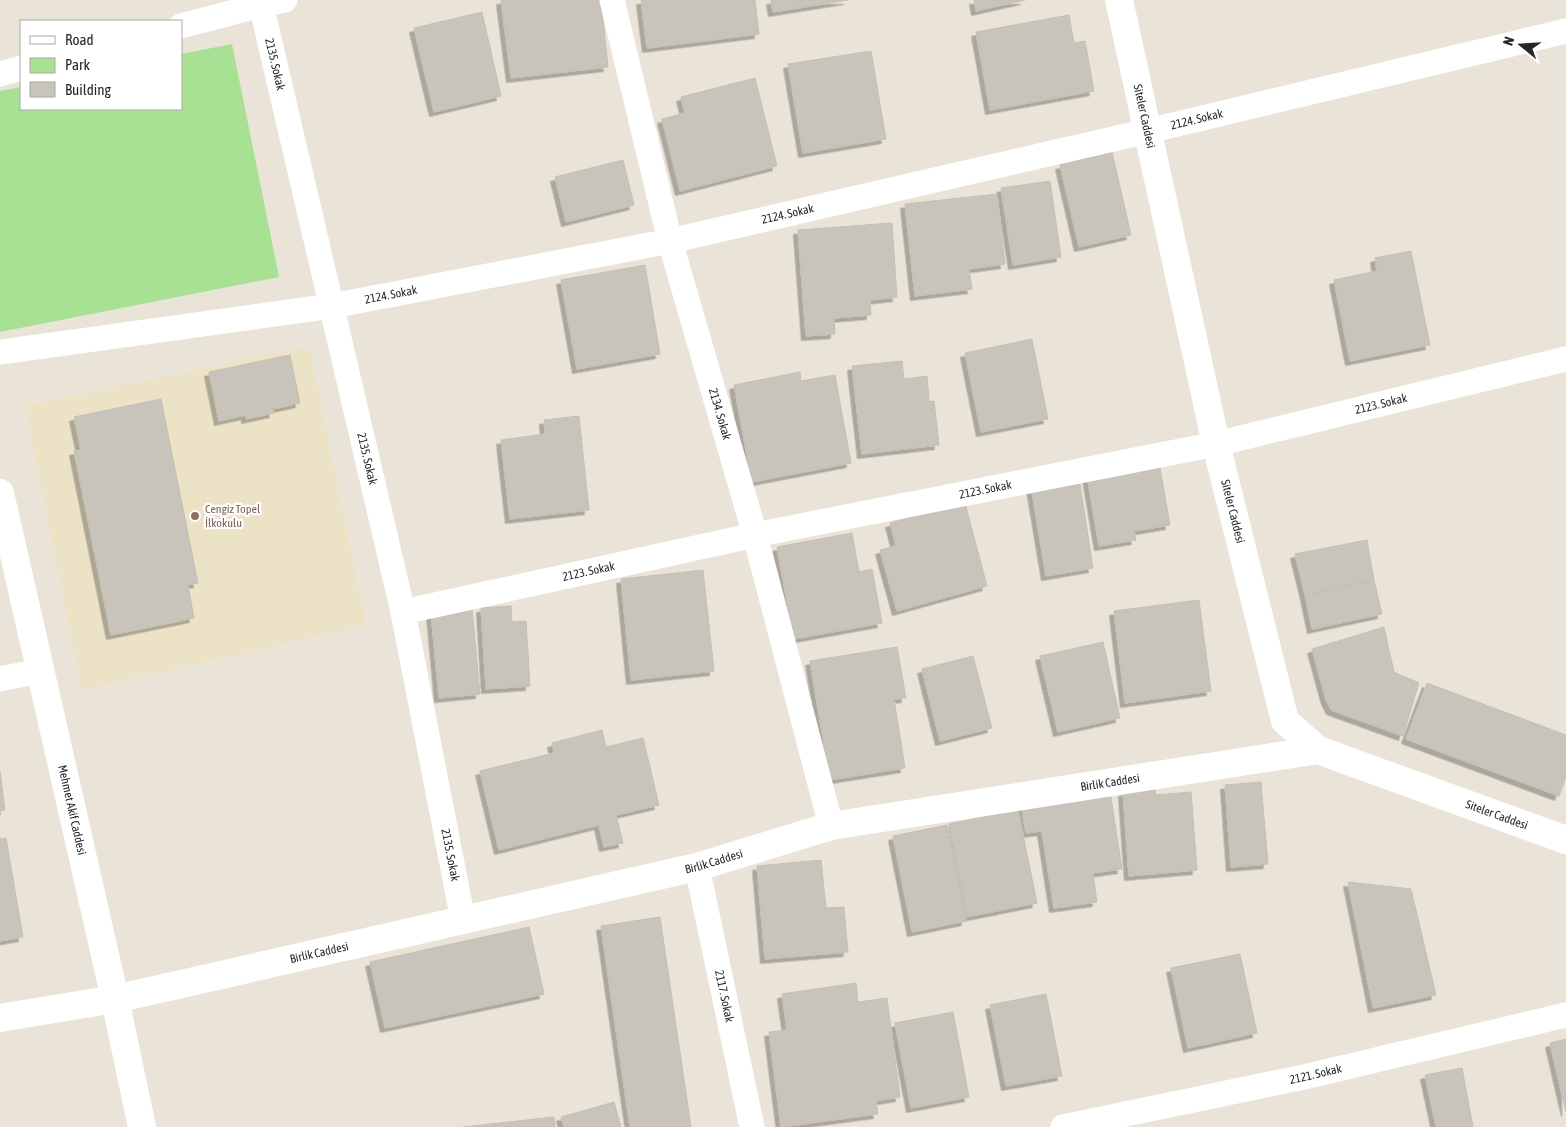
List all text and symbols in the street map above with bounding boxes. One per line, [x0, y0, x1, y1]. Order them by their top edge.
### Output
legend [20, 20, 182, 110]
north arrow [1496, 20, 1546, 70]
text: Road [65, 31, 94, 48]
text: N [1500, 35, 1518, 47]
street label: 2135. Sokak [262, 37, 288, 92]
text: Park [65, 56, 90, 73]
text: Building [65, 81, 111, 98]
street label: Siteler Caddesi [1131, 83, 1158, 150]
street label: 2124. Sokak [1169, 106, 1225, 132]
street label: 2124. Sokak [760, 201, 816, 227]
street label: 2124. Sokak [363, 283, 419, 307]
street label: 2134. Sokak [706, 387, 734, 442]
street label: 2123. Sokak [1353, 391, 1409, 417]
street label: 2135. Sokak [354, 431, 380, 487]
street label: 2123. Sokak [958, 477, 1013, 502]
street label: Siteler Caddesi [1218, 478, 1247, 545]
place label: Cengiz Topel İlkokulu [205, 502, 261, 530]
marker: Cengiz Topel İlkokulu [189, 510, 201, 522]
street label: 2123. Sokak [561, 559, 617, 584]
street label: Mehmet Akif Caddesi [55, 764, 89, 856]
street label: Birlik Caddesi [1080, 771, 1141, 794]
street label: Siteler Caddesi [1464, 797, 1530, 833]
street label: 2135. Sokak [438, 827, 462, 883]
street label: Birlik Caddesi [684, 846, 745, 877]
street label: Birlik Caddesi [289, 939, 350, 966]
street label: 2117. Sokak [712, 969, 737, 1024]
street label: 2121. Sokak [1288, 1061, 1344, 1087]

